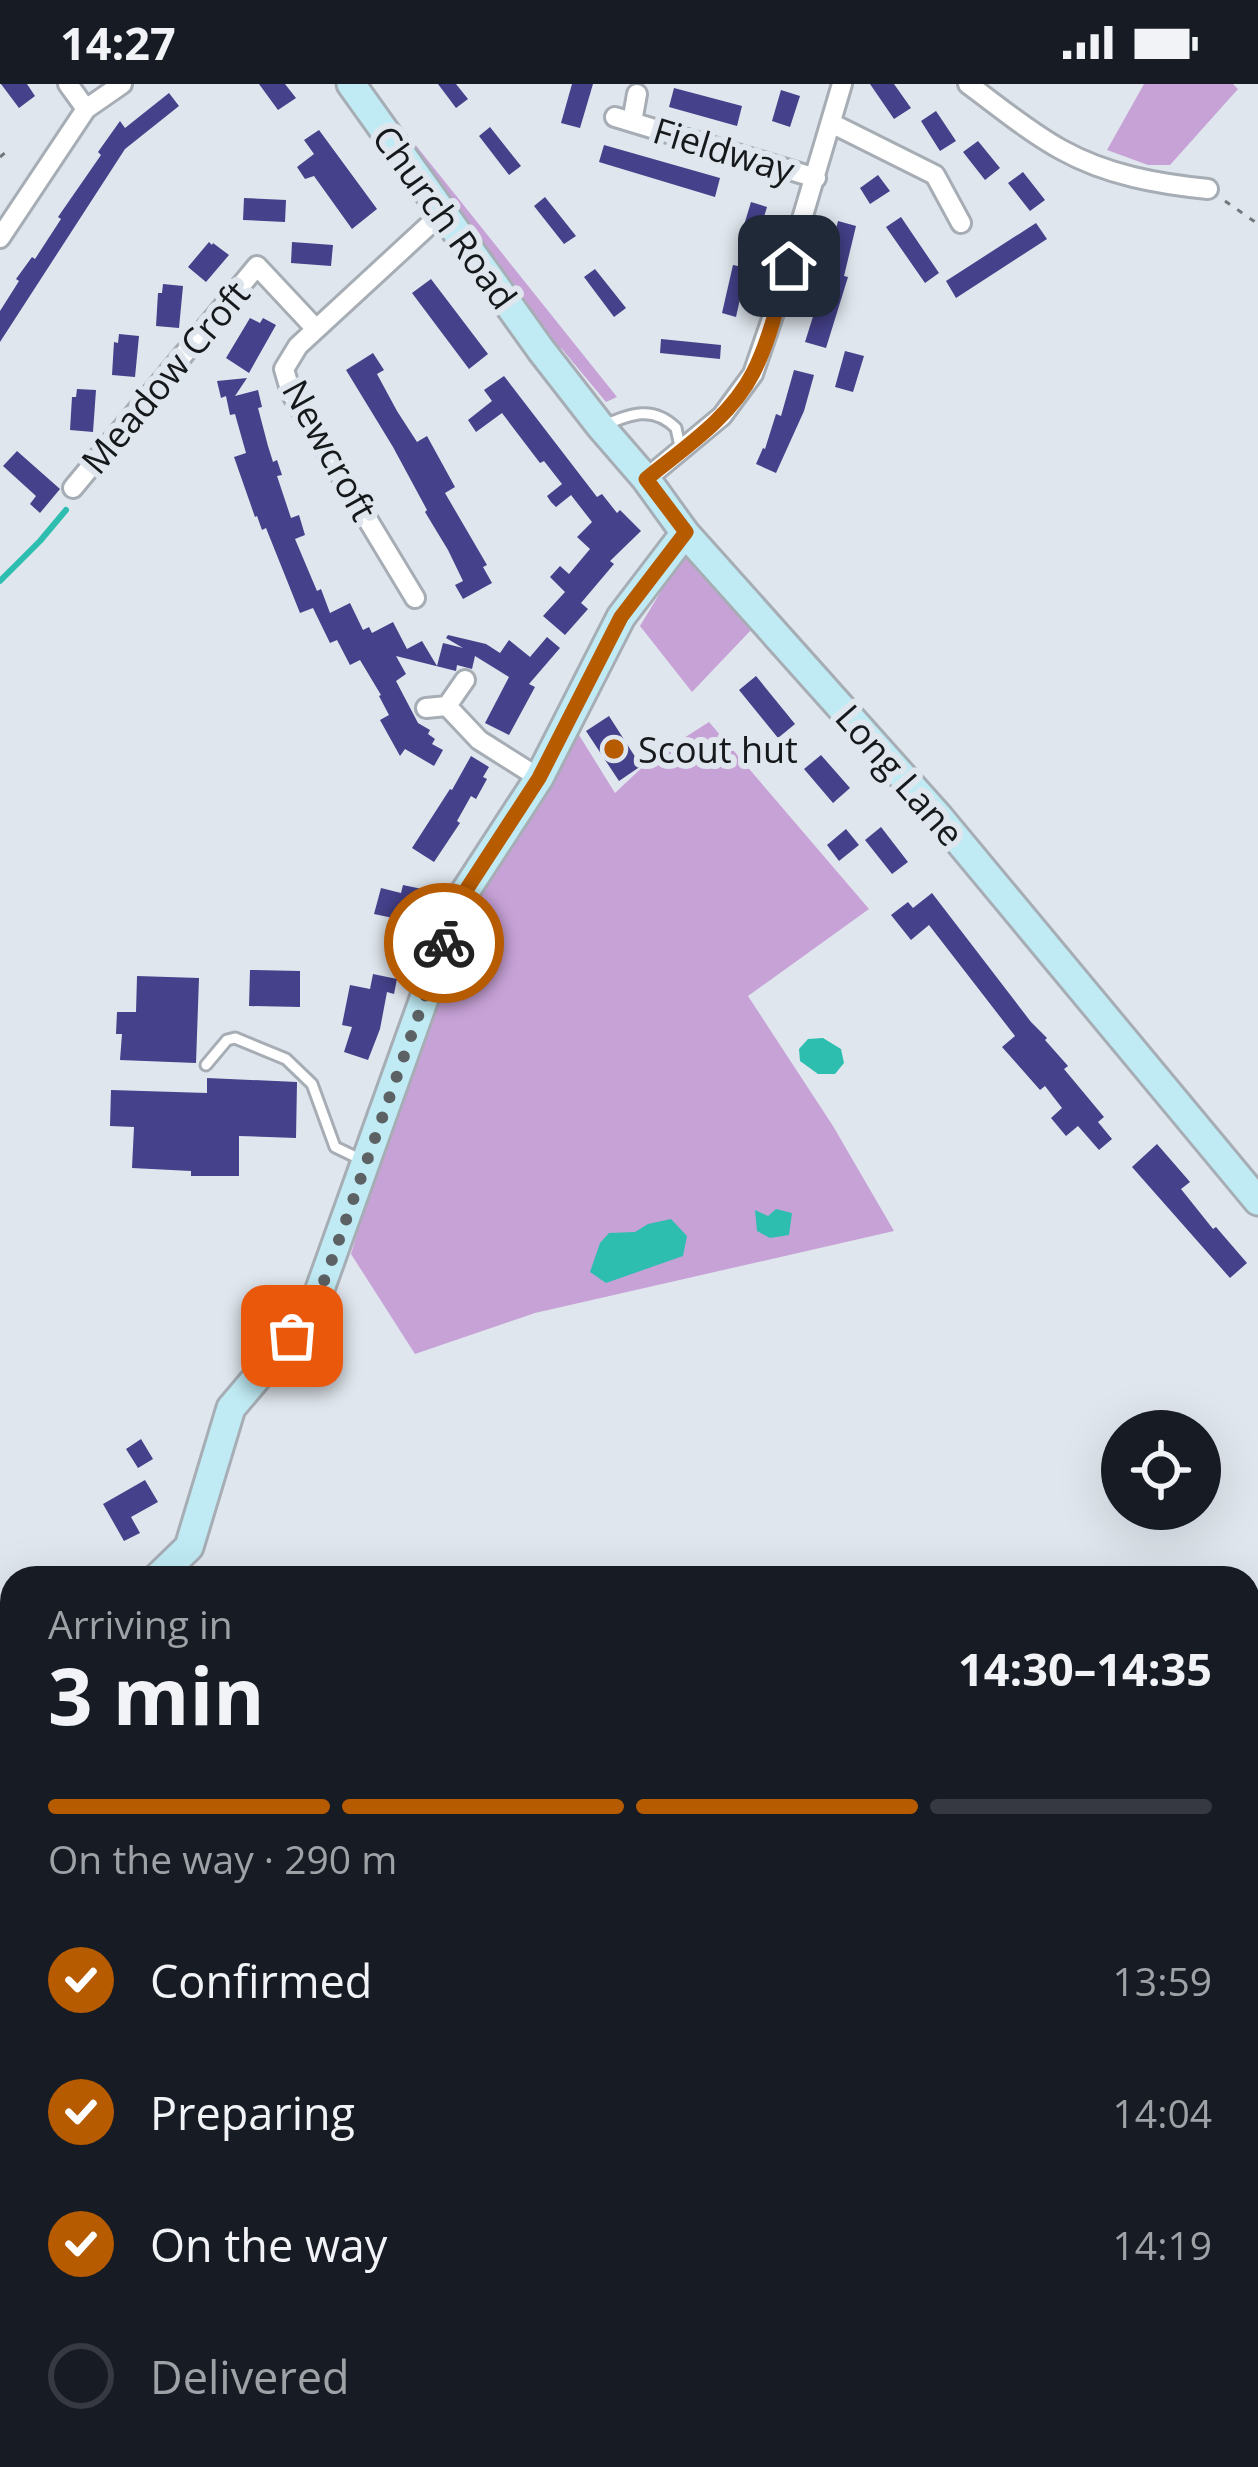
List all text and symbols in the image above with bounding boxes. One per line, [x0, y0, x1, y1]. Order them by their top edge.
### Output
text: 14:27 [60, 12, 176, 73]
street label: Fieldway [648, 105, 801, 195]
street label: Church Road [362, 115, 528, 319]
pin [738, 215, 840, 317]
icon: home [756, 233, 822, 299]
street label: Meadow Croft [70, 270, 260, 484]
street label: Newcroft [271, 371, 389, 529]
street label: Long Lane [825, 694, 975, 856]
place label: Scout hut [638, 725, 798, 774]
marker: Scout hut [601, 736, 627, 762]
courier [384, 883, 504, 1003]
icon: bike [411, 910, 477, 976]
pin [241, 1285, 343, 1387]
icon: bag [259, 1303, 325, 1369]
map controls [1101, 1410, 1221, 1530]
button: locate [1101, 1410, 1221, 1530]
text: Arriving in [48, 1597, 233, 1650]
text: 14:30–14:35 [958, 1638, 1212, 1699]
text: 3 min [48, 1642, 265, 1748]
text: On the way · 290 m [48, 1832, 397, 1885]
icon: check [48, 1947, 114, 2013]
text: Confirmed [150, 1950, 372, 2011]
text: 13:59 [1113, 1954, 1212, 2007]
icon: check [48, 2079, 114, 2145]
text: Preparing [150, 2082, 355, 2143]
text: 14:04 [1113, 2086, 1212, 2139]
icon: check [48, 2211, 114, 2277]
text: On the way [150, 2214, 387, 2275]
text: 14:19 [1113, 2218, 1212, 2271]
text: Delivered [150, 2346, 350, 2407]

